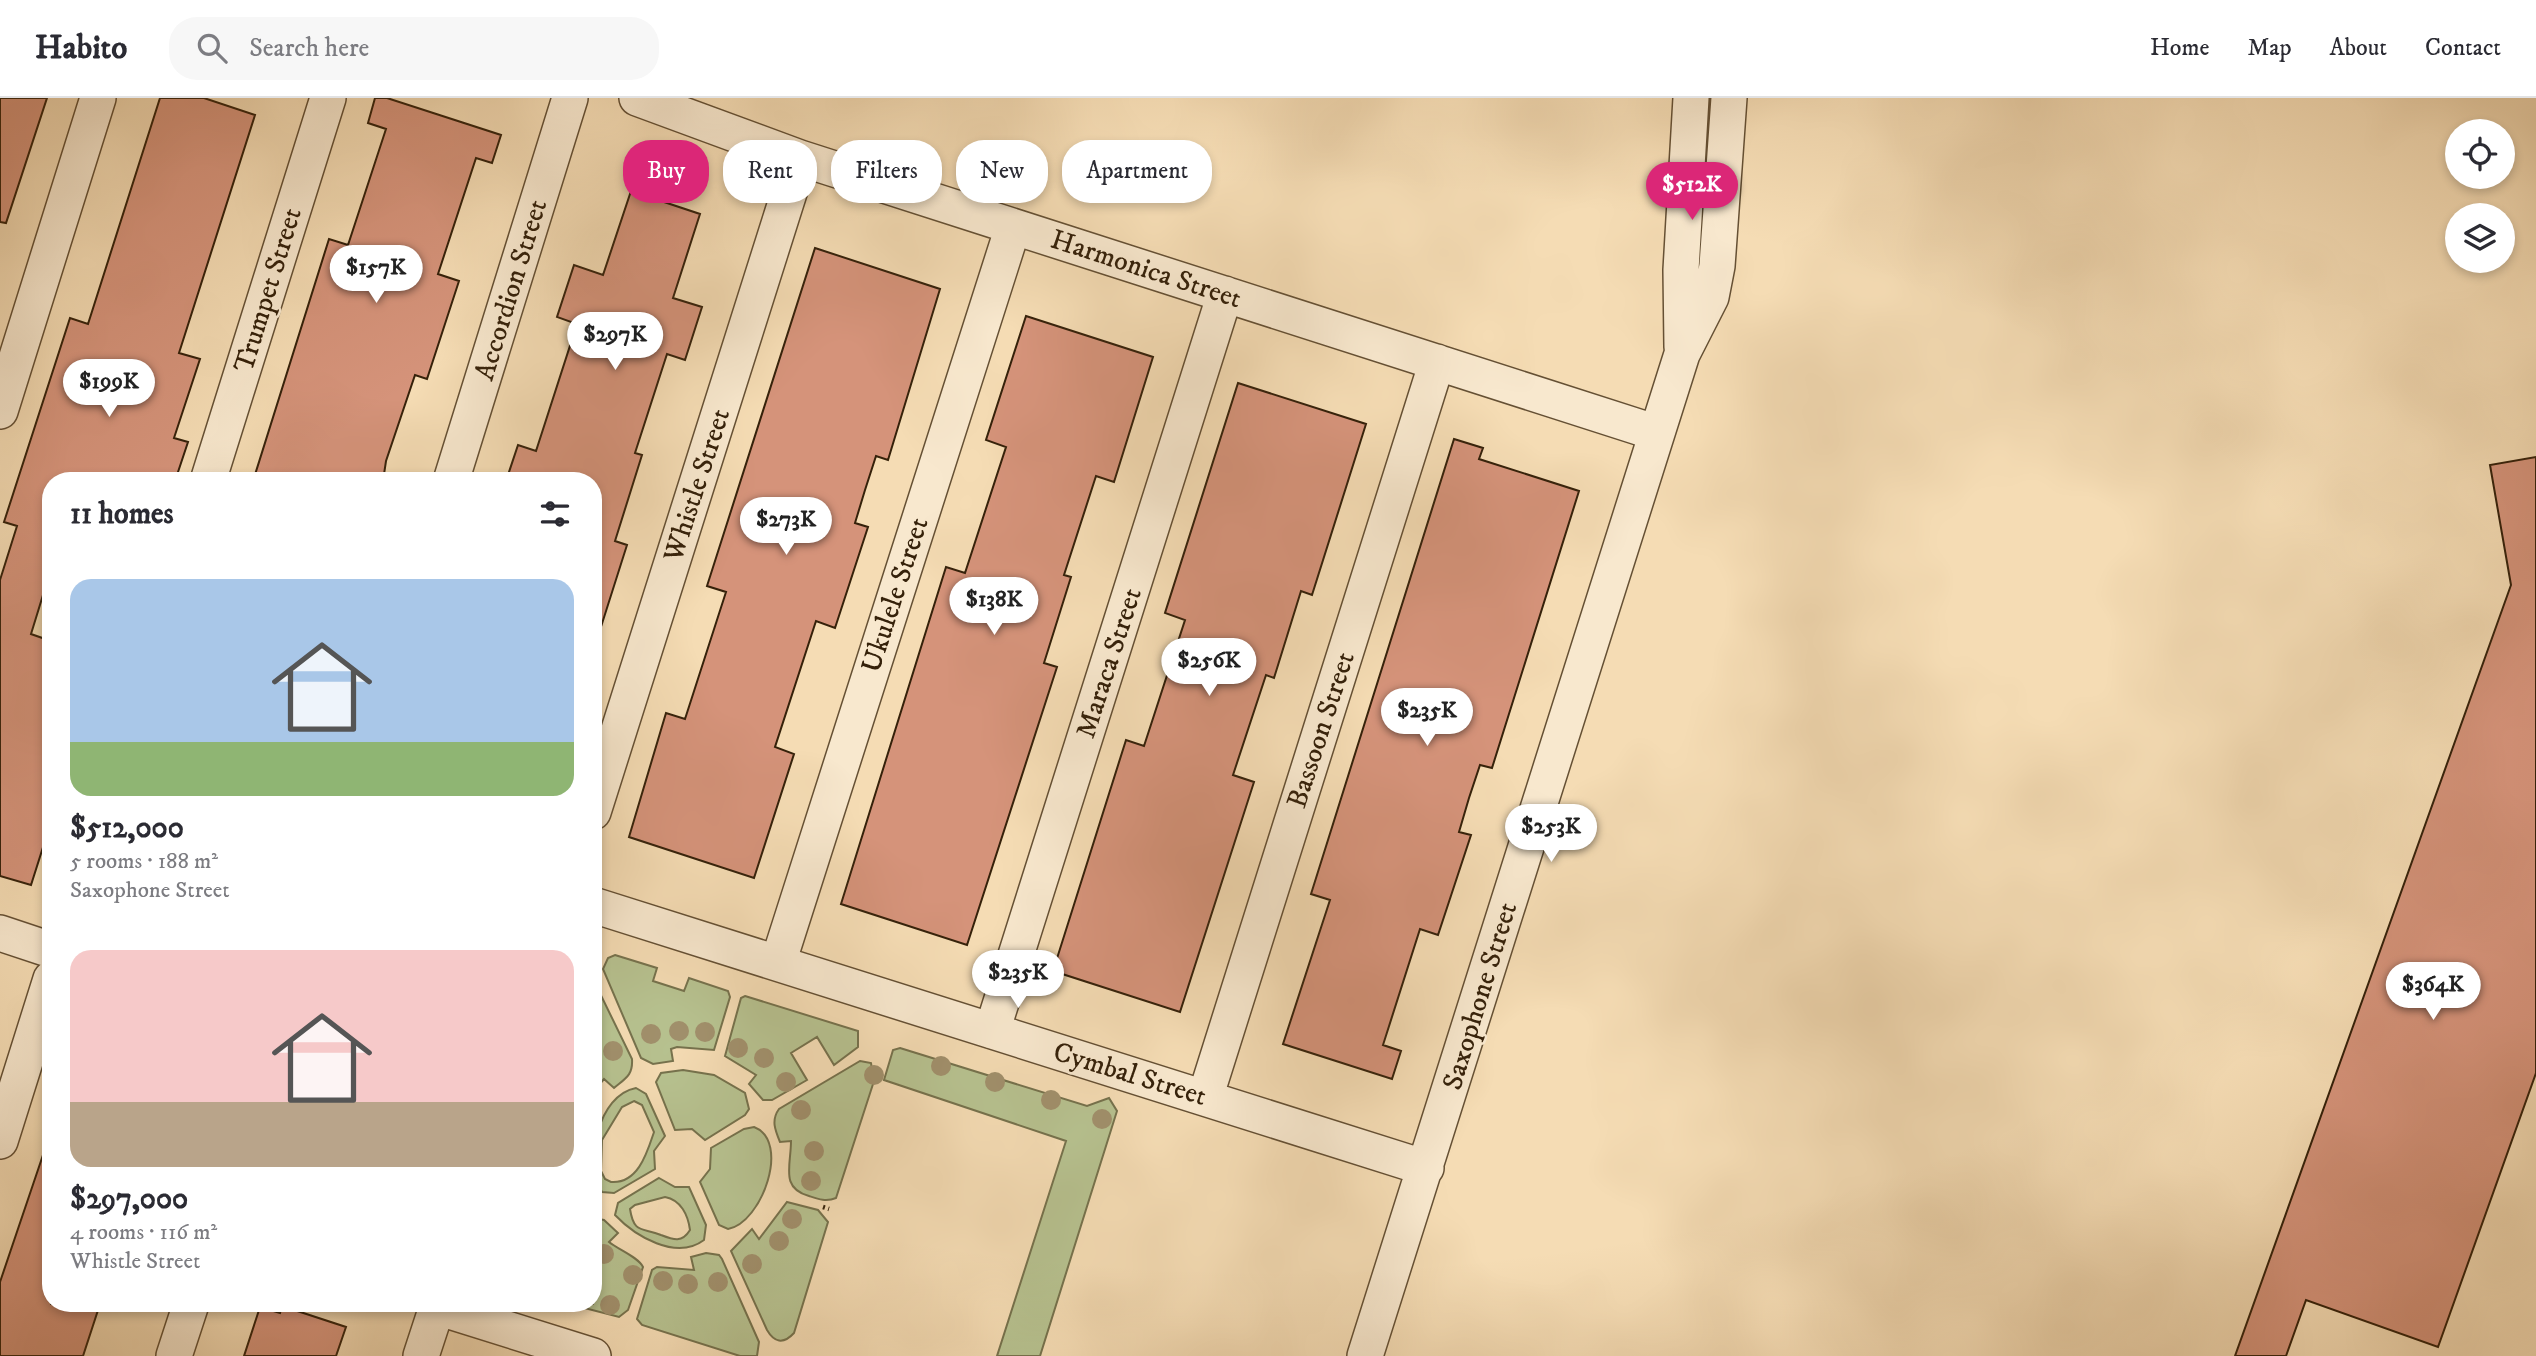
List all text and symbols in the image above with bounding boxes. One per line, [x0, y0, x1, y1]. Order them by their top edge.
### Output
search box [169, 17, 659, 80]
text: Habito [35, 28, 127, 69]
icon: search [193, 29, 231, 67]
text: Search here [249, 32, 369, 65]
text: Home [2150, 33, 2209, 63]
text: Map [2247, 33, 2292, 63]
text: About [2330, 33, 2387, 63]
text: Contact [2425, 33, 2501, 63]
map controls [2445, 119, 2515, 273]
button: locate [2445, 119, 2515, 189]
chip: Buy [623, 140, 709, 203]
chip: Rent [723, 140, 817, 203]
chip: Filters [831, 140, 942, 203]
chip: New [956, 140, 1048, 203]
chip: Apartment [1062, 140, 1212, 203]
pin: $512K [1643, 162, 1741, 222]
text: $512K [1662, 170, 1722, 199]
street label: Accordion Street [467, 195, 555, 385]
street label: Trumpet Street [226, 203, 310, 376]
button: layers [2445, 203, 2515, 273]
street label: Harmonica Street [1046, 222, 1246, 316]
pin: $157K [327, 246, 425, 305]
text: $157K [346, 253, 406, 282]
pin: $297K [566, 313, 664, 372]
text: $297K [583, 320, 647, 349]
pin: $199K [60, 360, 158, 419]
text: $199K [79, 367, 139, 396]
street label: Whistle Street [656, 404, 738, 567]
icon: filters [536, 495, 574, 533]
text: 11 homes [70, 496, 174, 533]
pin: $273K [737, 498, 835, 557]
text: $273K [756, 505, 816, 534]
street label: Ukulele Street [853, 513, 937, 677]
pin: $138K [945, 578, 1043, 637]
street label: Maraca Street [1068, 583, 1150, 743]
text: $138K [965, 585, 1023, 614]
icon: home [259, 624, 385, 750]
pin: $256K [1160, 638, 1258, 698]
text: $256K [1177, 646, 1241, 675]
street label: Bassoon Street [1279, 647, 1363, 813]
pin: $235K [1378, 688, 1476, 748]
text: $235K [1397, 696, 1457, 725]
pin: $253K [1502, 804, 1600, 864]
text: $512,000 [70, 810, 184, 847]
text: $253K [1521, 812, 1581, 841]
text: 5 rooms · 188 m² [70, 847, 218, 876]
text: Saxophone Street [70, 876, 230, 905]
street label: Saxophone Street [1435, 898, 1525, 1094]
pin: $235K [969, 950, 1067, 1010]
text: $235K [988, 958, 1048, 987]
pin: $364K [2384, 962, 2482, 1022]
text: $364K [2402, 970, 2464, 999]
icon: home [259, 995, 385, 1121]
street label: Cymbal Street [1049, 1034, 1211, 1114]
text: $297,000 [70, 1181, 188, 1218]
text: 4 rooms · 116 m² [70, 1218, 217, 1247]
text: Whistle Street [70, 1247, 200, 1276]

